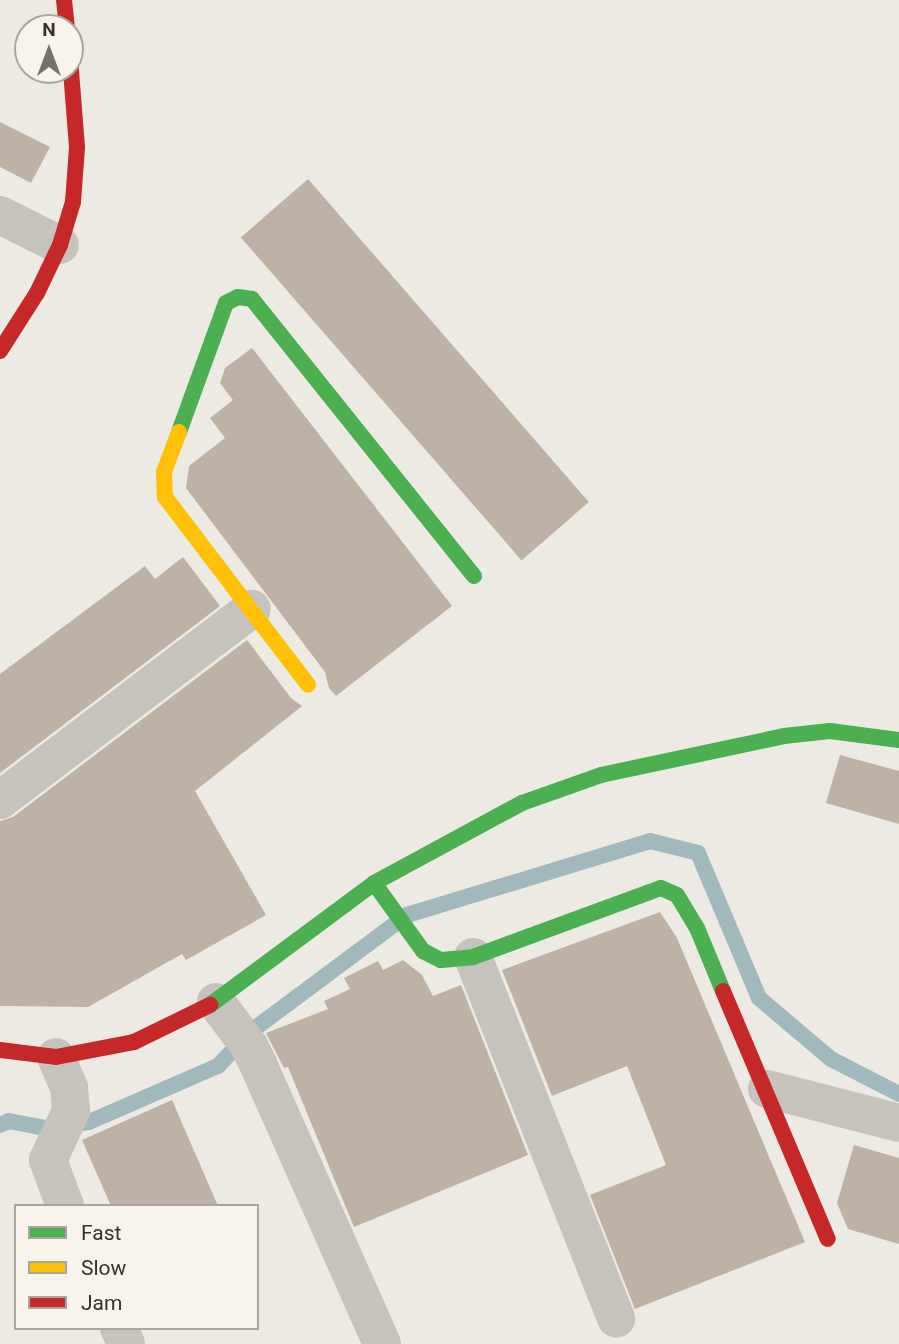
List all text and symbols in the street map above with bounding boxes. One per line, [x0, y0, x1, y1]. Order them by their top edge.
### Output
north arrow [14, 14, 84, 84]
text: N [42, 18, 56, 41]
legend [14, 1204, 259, 1330]
text: Fast [81, 1221, 121, 1245]
text: Slow [81, 1256, 126, 1280]
text: Jam [81, 1291, 122, 1315]

